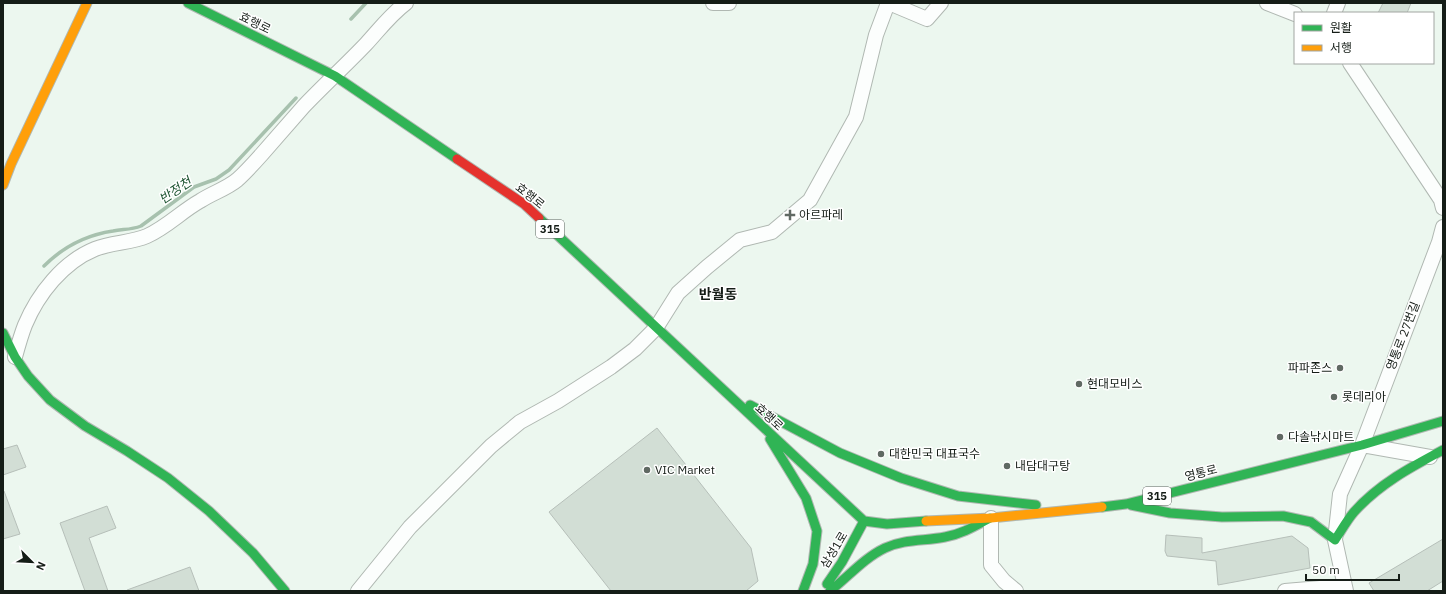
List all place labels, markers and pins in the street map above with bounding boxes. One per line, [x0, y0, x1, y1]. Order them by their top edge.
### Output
place label: 아르파레 [799, 207, 843, 222]
marker: 아르파레 [784, 209, 796, 221]
place label: 파파존스 [1288, 360, 1332, 375]
marker: 파파존스 [1335, 363, 1345, 373]
place label: 현대모비스 [1087, 376, 1142, 391]
marker: 현대모비스 [1074, 379, 1084, 389]
place label: 롯데리아 [1342, 389, 1386, 404]
marker: 롯데리아 [1329, 392, 1339, 402]
place label: 다솔낚시마트 [1288, 429, 1354, 444]
marker: 다솔낚시마트 [1275, 432, 1285, 442]
place label: 대한민국 대표국수 [889, 446, 980, 461]
marker: 대한민국 대표국수 [876, 449, 886, 459]
place label: 내담대구탕 [1015, 458, 1070, 473]
marker: 내담대구탕 [1002, 461, 1012, 471]
place label: VIC Market [655, 462, 715, 477]
marker: VIC Market [642, 465, 652, 475]

